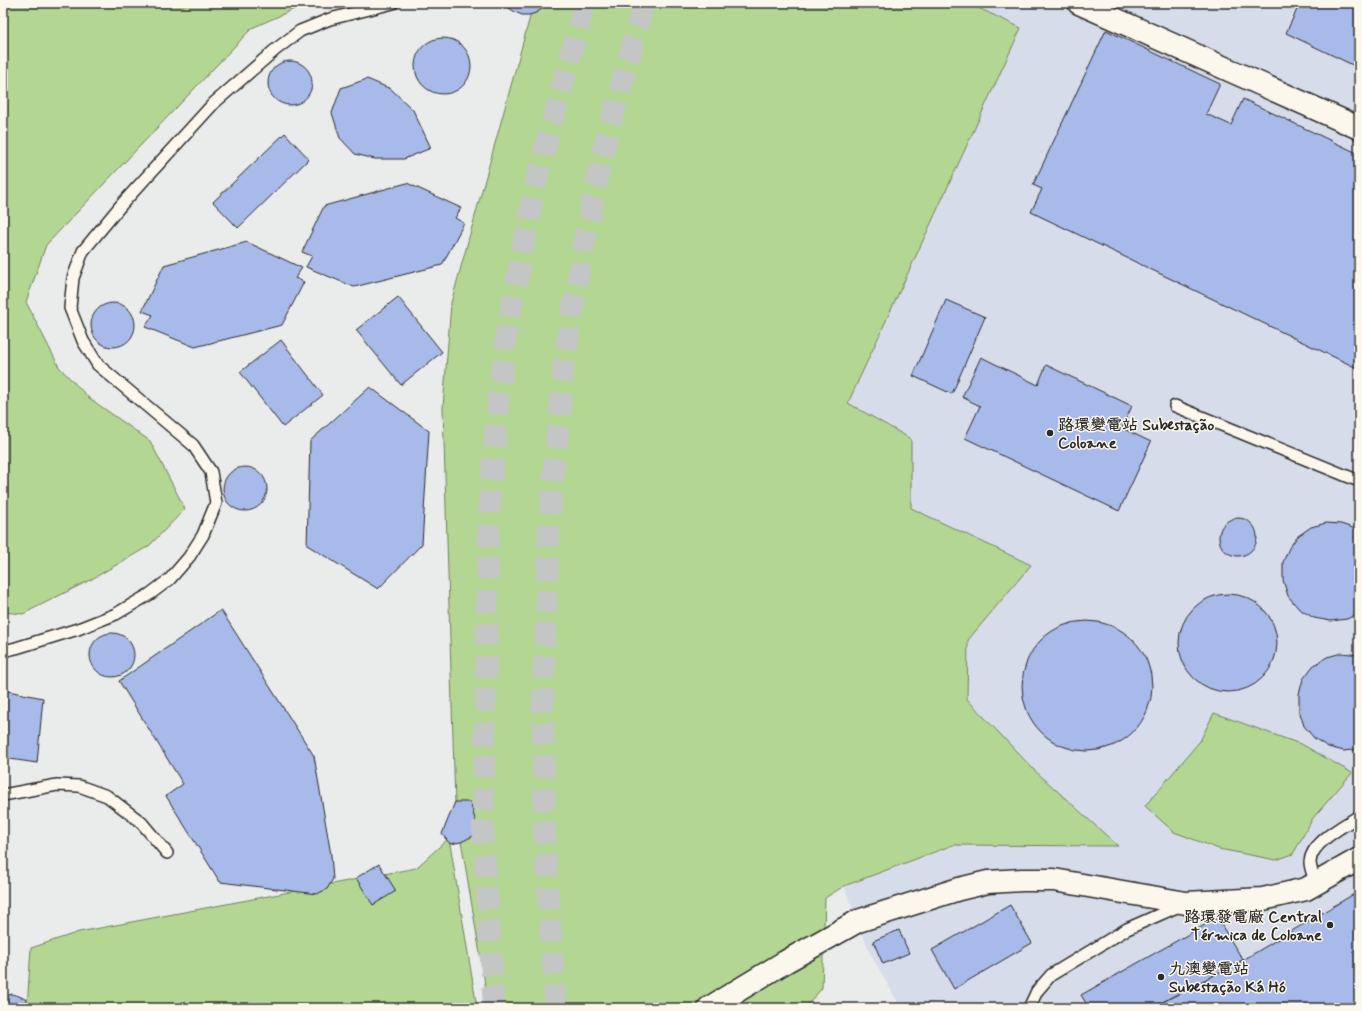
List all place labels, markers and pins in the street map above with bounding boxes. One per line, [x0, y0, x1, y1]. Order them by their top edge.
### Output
place label: 路環變電站 Subestação Coloane [1058, 415, 1215, 454]
marker: 路環變電站 Subestação Coloane [1045, 428, 1055, 438]
place label: 路環發電廠 Central Térmica de Coloane [1184, 907, 1322, 946]
marker: 路環發電廠 Central Térmica de Coloane [1325, 920, 1335, 930]
place label: 九澳變電站 Subestação Ká Hó [1169, 959, 1286, 998]
marker: 九澳變電站 Subestação Ká Hó [1156, 972, 1166, 982]

